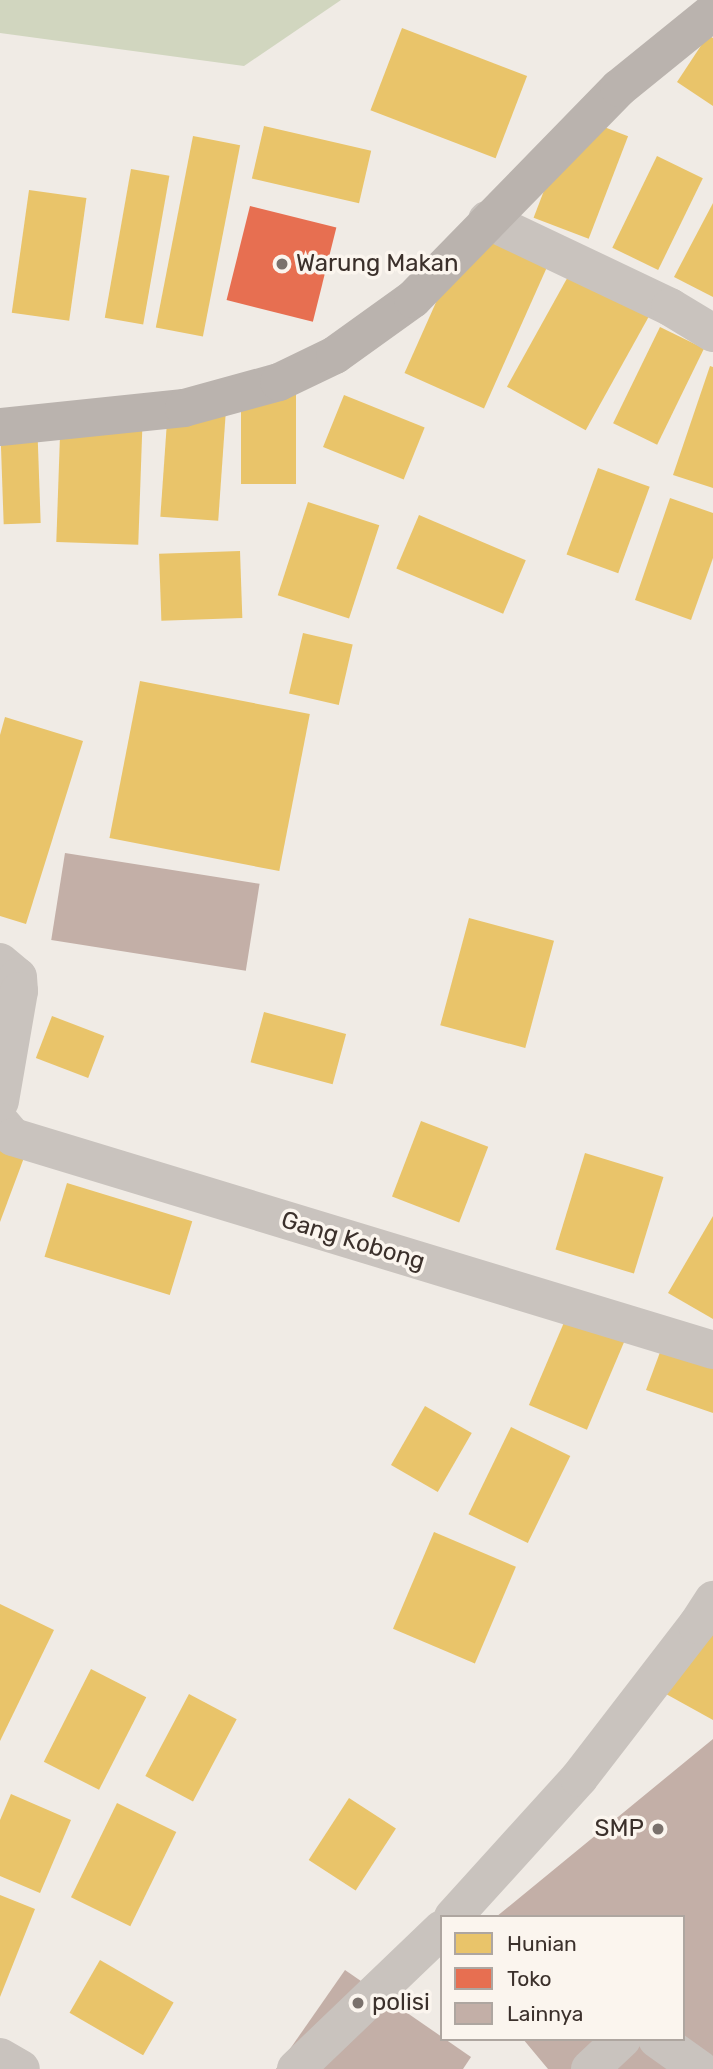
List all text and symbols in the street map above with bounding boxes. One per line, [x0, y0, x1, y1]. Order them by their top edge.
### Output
place label: Warung Makan [296, 250, 458, 278]
marker: Warung Makan [274, 256, 290, 272]
street label: Gang Kobong [278, 1205, 428, 1277]
place label: SMP [595, 1815, 644, 1843]
marker: SMP [650, 1821, 666, 1837]
legend [440, 1915, 685, 2041]
text: Hunian [507, 1931, 577, 1956]
text: Toko [507, 1966, 552, 1991]
place label: polisi [372, 1989, 430, 2017]
marker: polisi [350, 1995, 366, 2011]
text: Lainnya [507, 2001, 583, 2026]

